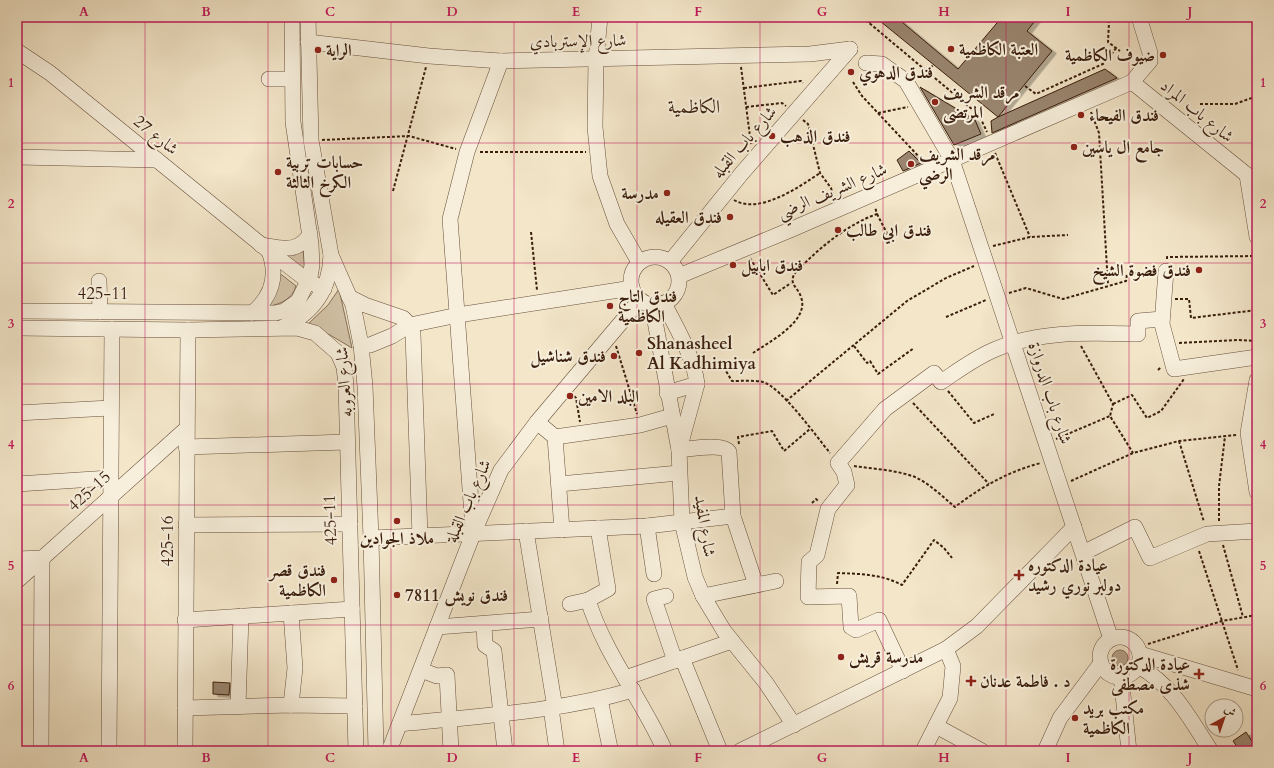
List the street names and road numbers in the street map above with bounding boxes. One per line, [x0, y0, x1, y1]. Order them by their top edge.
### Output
street label: شارع الإستربادي [529, 29, 627, 55]
street label: شارع باب المراد [1154, 74, 1239, 149]
street label: شارع باب القبله [706, 101, 783, 184]
street label: شارع 27 [127, 110, 183, 162]
street label: شارع الشريف الرضي [773, 157, 892, 228]
street label: 425-11 [77, 282, 129, 305]
street label: شارع باب الدروازة [1021, 339, 1077, 448]
street label: شارع العروبه [330, 346, 360, 418]
street label: شارع باب القبلة [439, 456, 498, 548]
street label: 425-15 [62, 465, 116, 517]
street label: شارع المفيد [687, 493, 721, 559]
street label: 425-11 [318, 494, 342, 546]
street label: 425-16 [156, 515, 179, 567]

